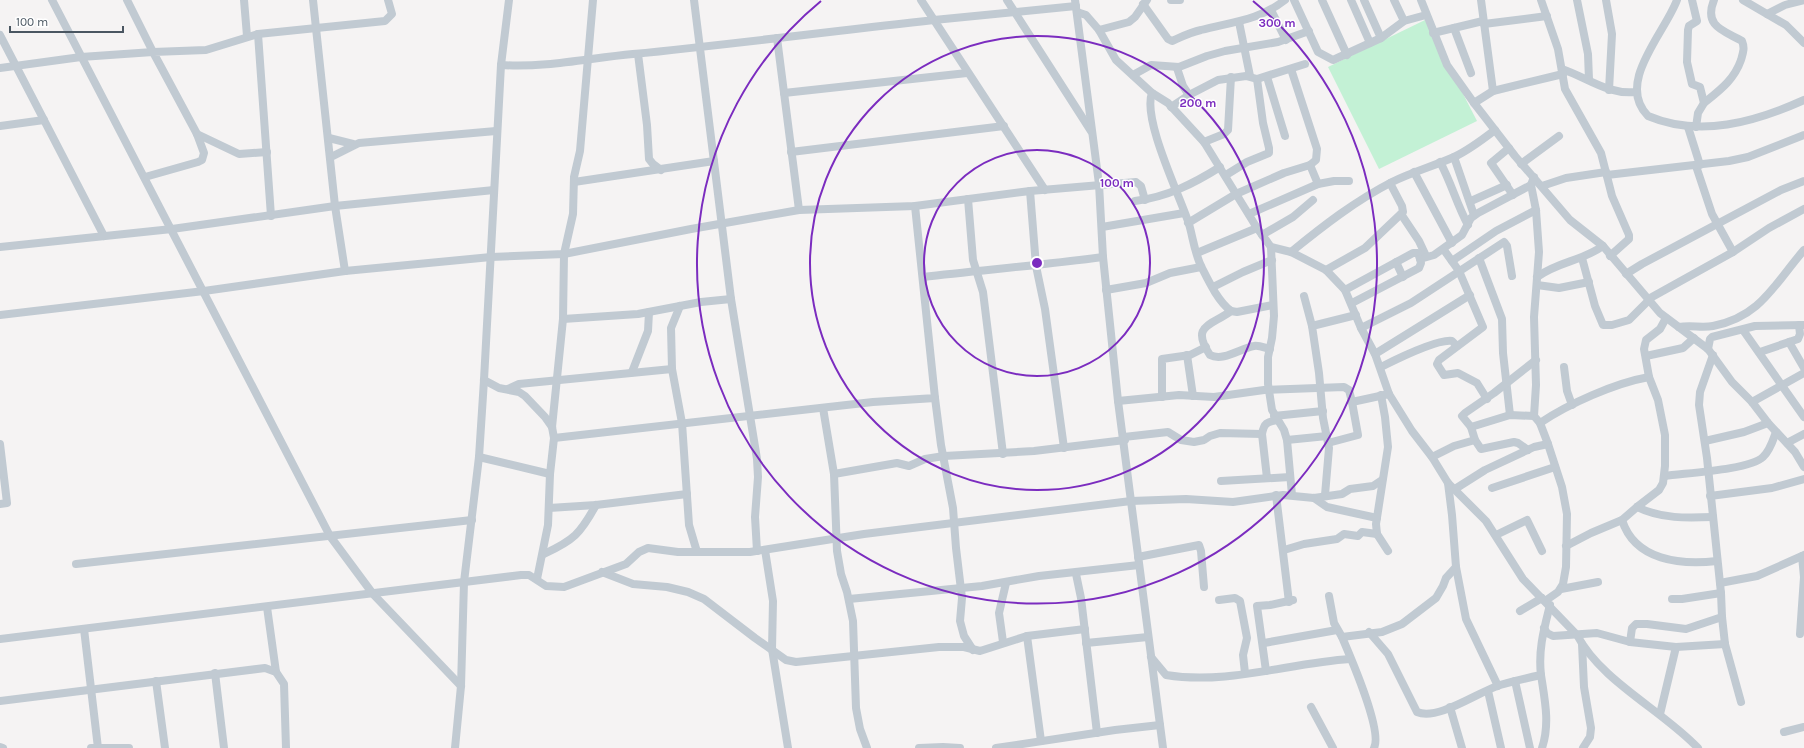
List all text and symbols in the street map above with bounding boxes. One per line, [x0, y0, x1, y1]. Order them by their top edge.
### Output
scale bar [10, 8, 123, 34]
text: 100 m [16, 15, 48, 29]
text: 300 m [1258, 16, 1296, 30]
text: 200 m [1180, 96, 1216, 110]
text: 100 m [1100, 176, 1134, 190]
centre of rings [1030, 256, 1044, 270]

